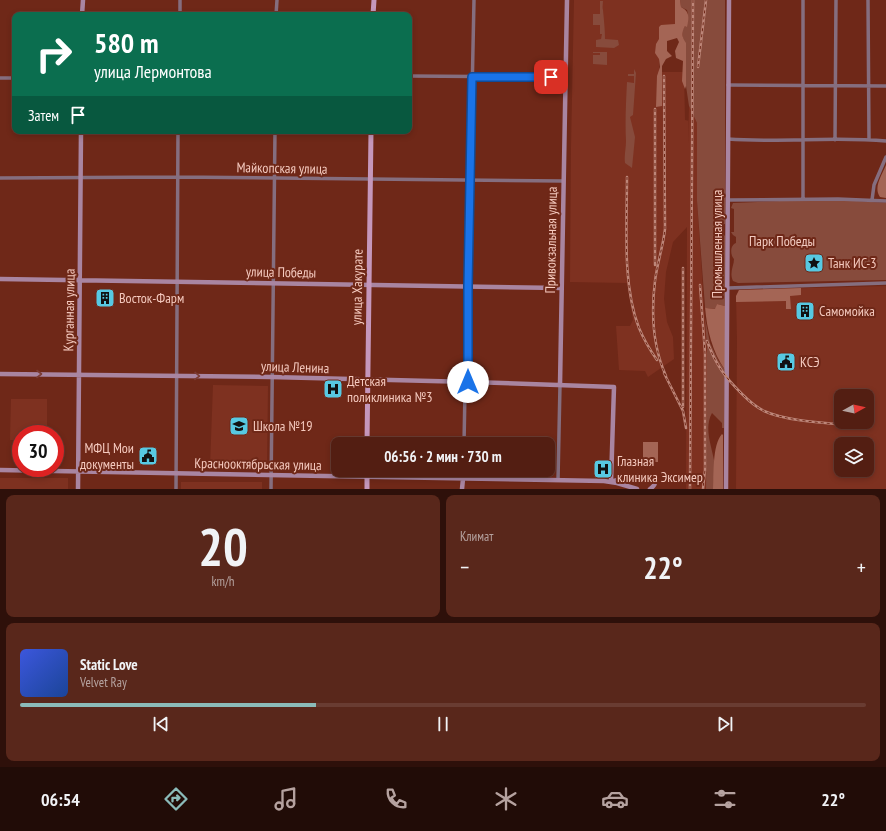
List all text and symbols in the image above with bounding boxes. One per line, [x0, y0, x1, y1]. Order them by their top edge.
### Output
text: 580 m [94, 24, 158, 61]
icon: right [28, 28, 80, 80]
text: улица Лермонтова [94, 60, 212, 83]
pin [534, 60, 568, 94]
icon: arrive [540, 66, 562, 88]
icon: arrive [67, 104, 89, 126]
text: Затем [28, 106, 59, 125]
street label: Майкопская улица [236, 158, 328, 178]
street label: Привокзальная улица [541, 186, 561, 294]
street label: Промышленная улица [708, 190, 726, 298]
park label: Парк Победы [749, 232, 815, 250]
street label: улица Хакурате [347, 248, 367, 325]
place icon: Танк ИС-3 [803, 252, 825, 274]
place label: Танк ИС-3 [828, 254, 877, 272]
street label: улица Победы [246, 262, 316, 282]
street label: Курганная улица [59, 268, 79, 352]
building icon: Восток-Фарм [94, 287, 116, 309]
place label: Восток-Фарм [119, 289, 184, 307]
building icon: Самомойка [794, 300, 816, 322]
place label: Самомойка [819, 302, 875, 320]
public building icon: КСЭ [775, 351, 797, 373]
place label: КСЭ [800, 353, 820, 371]
street label: улица Ленина [261, 357, 329, 377]
position arrow [447, 361, 489, 403]
one-way arrow [36, 370, 42, 378]
one-way arrow [194, 372, 200, 380]
place label: Детская поликлиника №3 [347, 372, 432, 406]
hospital icon: Детская поликлиника №3 [322, 378, 344, 400]
north arrow [834, 389, 874, 429]
map controls [834, 389, 874, 477]
school or university icon: Школа №19 [228, 415, 250, 437]
place label: Школа №19 [253, 417, 313, 435]
speed limit sign: 30 [12, 425, 64, 477]
button: layers [834, 437, 874, 477]
place label: МФЦ Мои документы [80, 439, 134, 473]
public building icon: МФЦ Мои документы [137, 445, 159, 467]
text: 06:56 · 2 мин · 730 m [384, 447, 502, 466]
place label: Глазная клиника Эксимер [617, 452, 703, 486]
street label: Краснооктябрьская улица [194, 454, 322, 474]
hospital icon: Глазная клиника Эксимер [592, 458, 614, 480]
text: 20 [198, 513, 248, 580]
text: Климат [460, 528, 493, 545]
text: 22° [643, 548, 683, 587]
text: − [460, 553, 469, 581]
text: + [857, 553, 866, 581]
text: km/h [211, 573, 235, 590]
text: Static Love [80, 655, 138, 674]
text: Velvet Ray [80, 674, 127, 691]
icon: previous [150, 713, 172, 735]
icon: pause [432, 713, 454, 735]
icon: next [714, 713, 736, 735]
icon: directions [162, 785, 190, 813]
icon: music [272, 785, 300, 813]
icon: phone [382, 785, 410, 813]
icon: climate [492, 785, 520, 813]
icon: car [601, 785, 629, 813]
icon: filters [711, 785, 739, 813]
text: 06:54 [41, 788, 80, 811]
text: 22° [821, 788, 845, 811]

